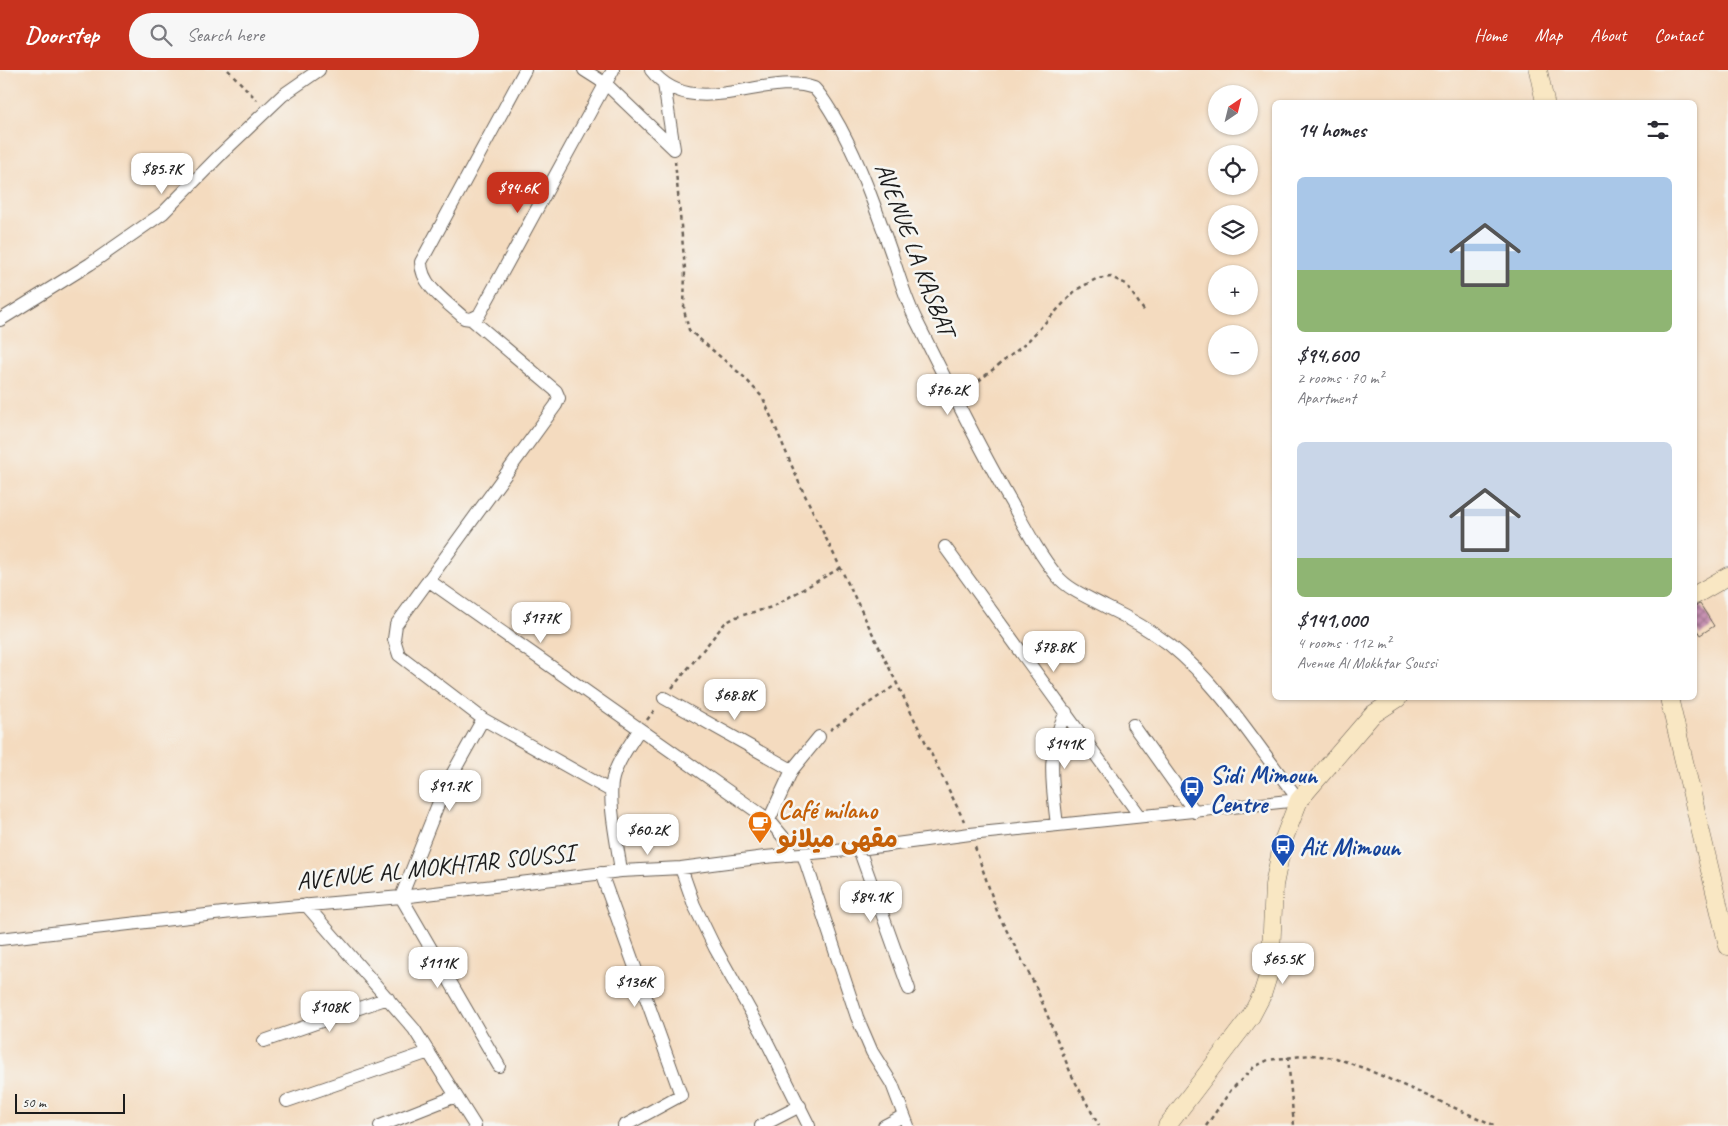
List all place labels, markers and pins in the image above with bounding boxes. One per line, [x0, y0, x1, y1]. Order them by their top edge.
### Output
pin: $85.7K [121, 152, 203, 195]
pin: $94.6K [477, 172, 559, 214]
pin: $76.2K [907, 374, 989, 416]
pin: $177K [506, 602, 576, 644]
pin: $78.8K [1013, 630, 1095, 673]
pin: $68.8K [694, 678, 776, 721]
pin: $141K [1030, 728, 1100, 770]
place label: Sidi Mimoun Centre [1210, 759, 1319, 820]
pin: $91.7K [409, 770, 491, 812]
bus stop icon: Sidi Mimoun Centre [1179, 775, 1205, 809]
place label: Café milano مقهى ميلانو [776, 794, 898, 855]
cafe icon: Café milano مقهى ميلانو [747, 810, 773, 844]
pin: $60.2K [607, 814, 689, 856]
place label: Ait Mimoun [1300, 831, 1402, 863]
bus stop icon: Ait Mimoun [1270, 833, 1296, 867]
pin: $84.1K [830, 880, 912, 923]
pin: $65.5K [1242, 942, 1324, 985]
pin: $111K [403, 946, 473, 989]
pin: $136K [600, 966, 670, 1008]
pin: $108K [295, 990, 365, 1033]

